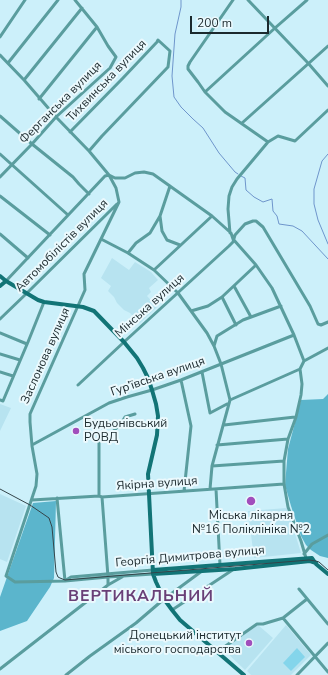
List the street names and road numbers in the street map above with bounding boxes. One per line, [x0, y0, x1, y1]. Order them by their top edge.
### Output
street label: Тихвинська вулиця [64, 37, 150, 125]
street label: Ферганська вулиця [17, 59, 105, 147]
street label: Автомобілістів вулиця [13, 197, 111, 295]
street label: Мінська вулиця [112, 271, 188, 341]
street label: Заслонова вулиця [18, 306, 74, 406]
street label: Гур’ївська вулиця [109, 354, 207, 400]
street label: Якірна вулиця [116, 474, 198, 494]
street label: Георгія Димитрова вулиця [115, 543, 265, 571]

